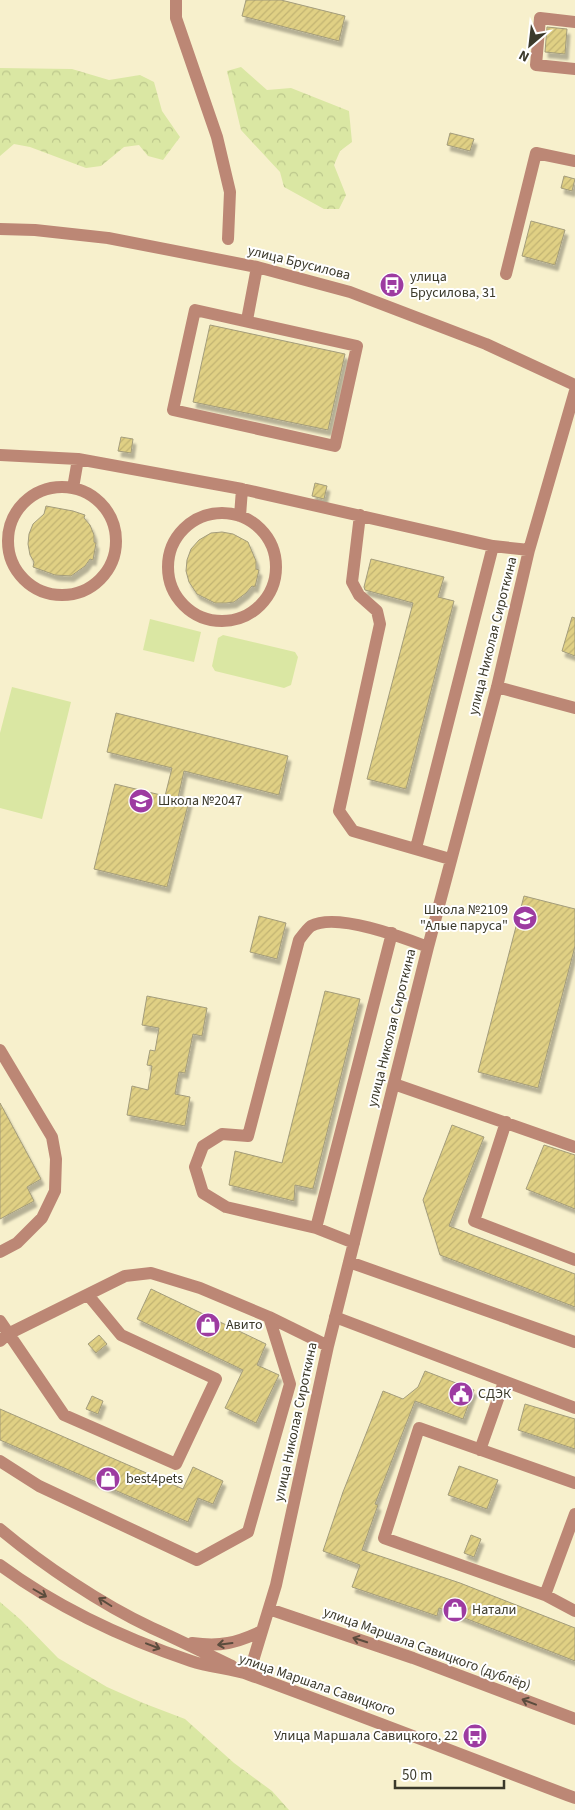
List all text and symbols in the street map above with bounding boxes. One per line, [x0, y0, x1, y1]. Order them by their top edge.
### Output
north arrow [505, 20, 555, 70]
text: N [516, 45, 533, 67]
street label: улица Брусилова [245, 241, 353, 285]
place label: улица Брусилова, 31 [410, 267, 496, 303]
bus stop icon: улица Брусилова, 31 [379, 272, 405, 298]
street label: улица Николая Сироткина [464, 555, 522, 717]
school or university icon: Школа №2047 [128, 788, 154, 814]
place label: Школа №2047 [158, 791, 242, 811]
place label: Школа №2109 "Алые паруса" [420, 900, 508, 936]
school or university icon: Школа №2109 "Алые паруса" [512, 905, 538, 931]
street label: улица Николая Сироткина [363, 947, 421, 1109]
shop icon: Авито [195, 1312, 221, 1338]
place label: Авито [226, 1315, 262, 1335]
street label: улица Николая Сироткина [269, 1340, 323, 1504]
public building icon: СДЭК [448, 1381, 474, 1407]
place label: СДЭК [478, 1384, 512, 1404]
shop icon: best4pets [95, 1466, 121, 1492]
place label: best4pets [126, 1469, 183, 1489]
one-way arrow [33, 1588, 47, 1598]
one-way arrow [99, 1596, 113, 1606]
shop icon: Натали [442, 1597, 468, 1623]
place label: Натали [472, 1600, 517, 1620]
street label: улица Маршала Савицкого (дублёр) [321, 1602, 533, 1696]
one-way arrow [353, 1635, 369, 1644]
one-way arrow [217, 1639, 233, 1649]
one-way arrow [145, 1642, 160, 1652]
street label: улица Маршала Савицкого [236, 1649, 398, 1721]
one-way arrow [522, 1697, 538, 1706]
bus stop icon: Улица Маршала Савицкого, 22 [462, 1723, 488, 1749]
place label: Улица Маршала Савицкого, 22 [274, 1726, 458, 1746]
scale bar [395, 1758, 504, 1790]
text: 50 m [402, 1765, 432, 1786]

